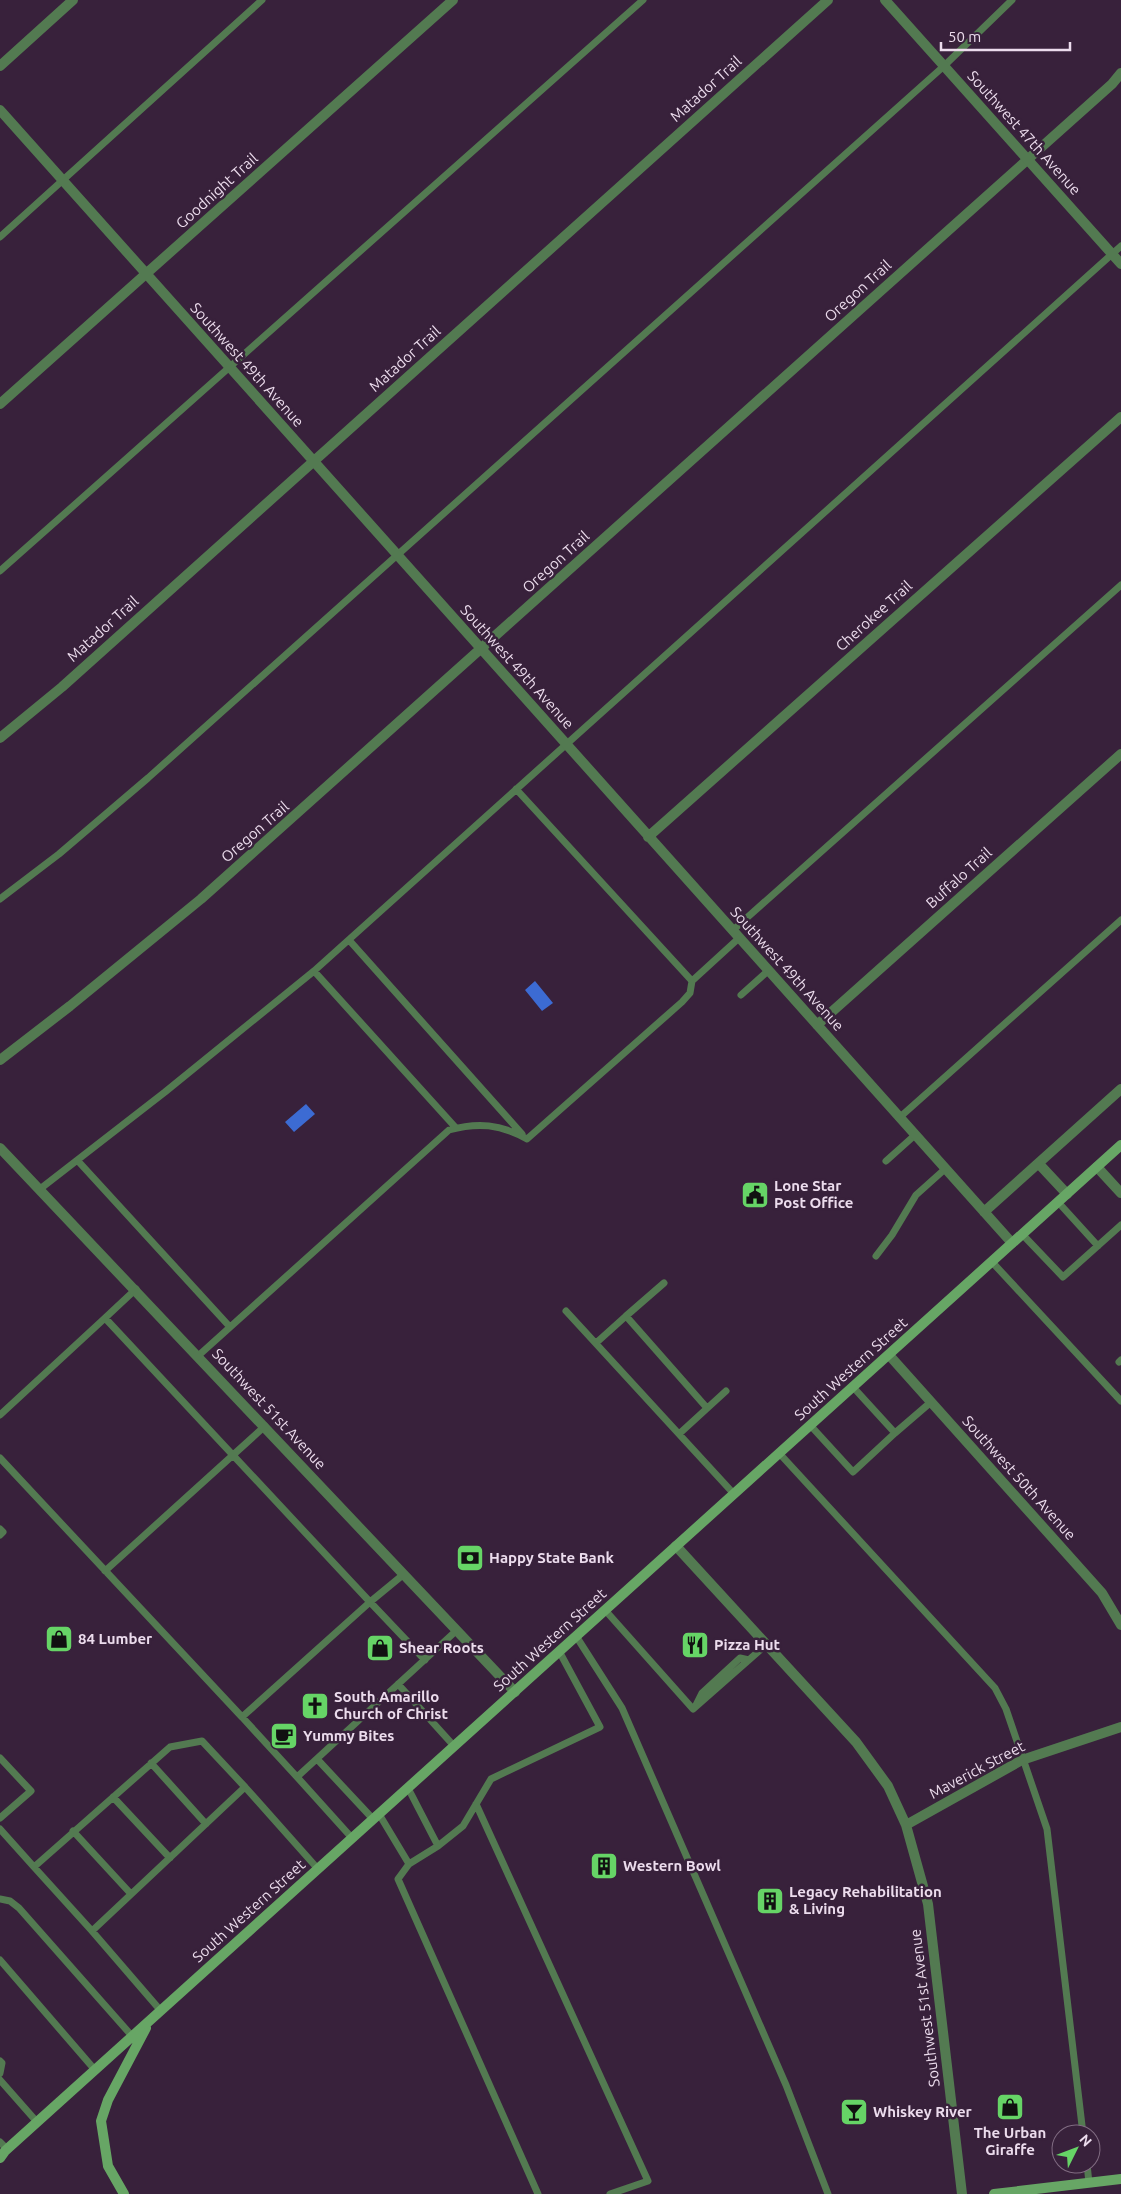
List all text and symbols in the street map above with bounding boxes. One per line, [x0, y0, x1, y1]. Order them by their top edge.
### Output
scale bar [941, 20, 1070, 52]
text: 50 m [948, 28, 981, 45]
street label: Matador Trail [667, 52, 745, 125]
street label: Southwest 47th Avenue [964, 67, 1084, 198]
street label: Goodnight Trail [172, 150, 261, 232]
street label: Oregon Trail [821, 256, 895, 325]
street label: Southwest 49th Avenue [187, 299, 307, 430]
street label: Matador Trail [366, 322, 444, 395]
street label: Oregon Trail [519, 527, 593, 596]
street label: Cherokee Trail [832, 577, 915, 654]
street label: Matador Trail [64, 592, 142, 665]
street label: Southwest 49th Avenue [457, 601, 577, 732]
street label: Oregon Trail [217, 798, 292, 866]
street label: Buffalo Trail [922, 844, 995, 911]
street label: Southwest 49th Avenue [727, 903, 847, 1034]
place label: Lone Star Post Office [774, 1177, 853, 1211]
public building icon: Lone Star Post Office [740, 1180, 770, 1210]
street label: South Western Street [791, 1314, 910, 1424]
street label: Southwest 51st Avenue [209, 1345, 330, 1472]
street label: Southwest 50th Avenue [959, 1412, 1079, 1543]
bank icon: Happy State Bank [455, 1543, 485, 1573]
place label: Happy State Bank [489, 1549, 615, 1566]
street label: South Western Street [490, 1585, 609, 1695]
shop icon: 84 Lumber [44, 1624, 74, 1654]
place label: 84 Lumber [78, 1630, 153, 1647]
restaurant icon: Pizza Hut [680, 1630, 710, 1660]
shop icon: Shear Roots [365, 1633, 395, 1663]
place label: Pizza Hut [714, 1636, 781, 1653]
place label: Shear Roots [399, 1639, 484, 1656]
place label: South Amarillo Church of Christ [334, 1688, 448, 1722]
church icon: South Amarillo Church of Christ [300, 1691, 330, 1721]
cafe icon: Yummy Bites [269, 1721, 299, 1751]
place label: Yummy Bites [303, 1727, 394, 1744]
street label: Maverick Street [926, 1737, 1027, 1802]
building icon: Western Bowl [589, 1851, 619, 1881]
street label: South Western Street [189, 1856, 308, 1966]
place label: Western Bowl [623, 1857, 721, 1874]
place label: Legacy Rehabilitation & Living [789, 1883, 942, 1917]
building icon: Legacy Rehabilitation & Living [755, 1886, 785, 1916]
street label: Southwest 51st Avenue [906, 1928, 943, 2088]
shop icon: The Urban Giraffe [995, 2092, 1025, 2122]
bar icon: Whiskey River [839, 2097, 869, 2127]
place label: Whiskey River [873, 2103, 973, 2120]
place label: The Urban Giraffe [974, 2124, 1046, 2158]
north arrow [1051, 2124, 1101, 2174]
text: N [1076, 2131, 1095, 2150]

